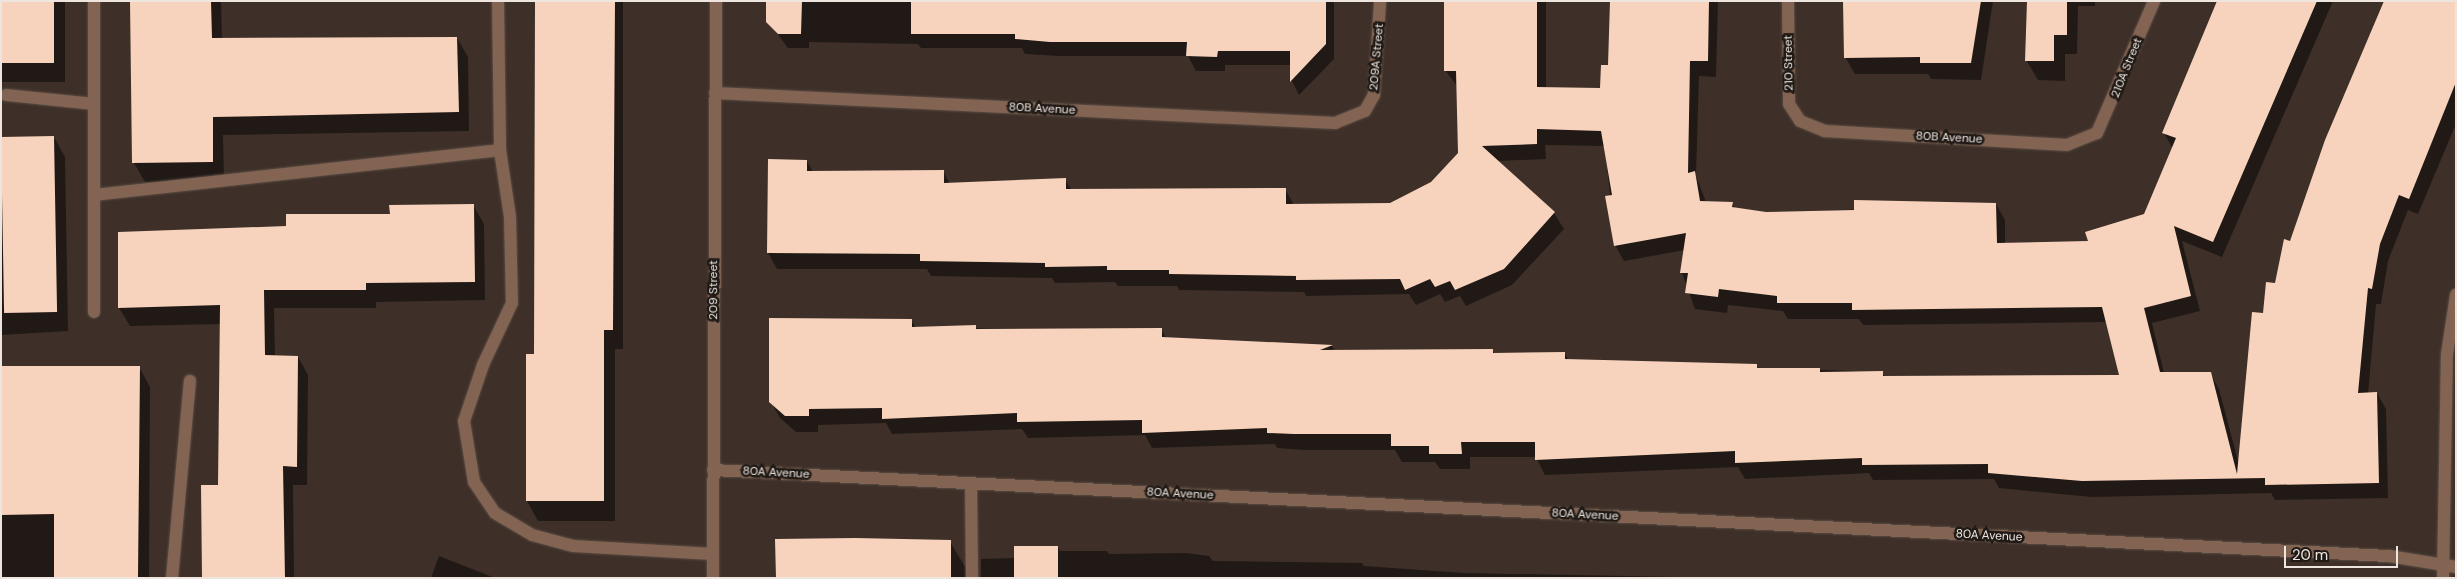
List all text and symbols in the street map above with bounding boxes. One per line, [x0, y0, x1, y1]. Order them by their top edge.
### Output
street label: 209A Street [1367, 23, 1387, 91]
street label: 210 Street [1781, 35, 1797, 91]
street label: 210A Street [2108, 36, 2146, 100]
street label: 80B Avenue [1008, 100, 1076, 118]
street label: 80B Avenue [1915, 129, 1983, 147]
street label: 209 Street [707, 260, 721, 320]
street label: 80A Avenue [742, 464, 810, 482]
street label: 80A Avenue [1146, 485, 1214, 503]
street label: 80A Avenue [1551, 506, 1619, 524]
street label: 80A Avenue [1955, 527, 2023, 545]
scale bar [2287, 536, 2401, 568]
text: 20 m [2292, 545, 2328, 565]

